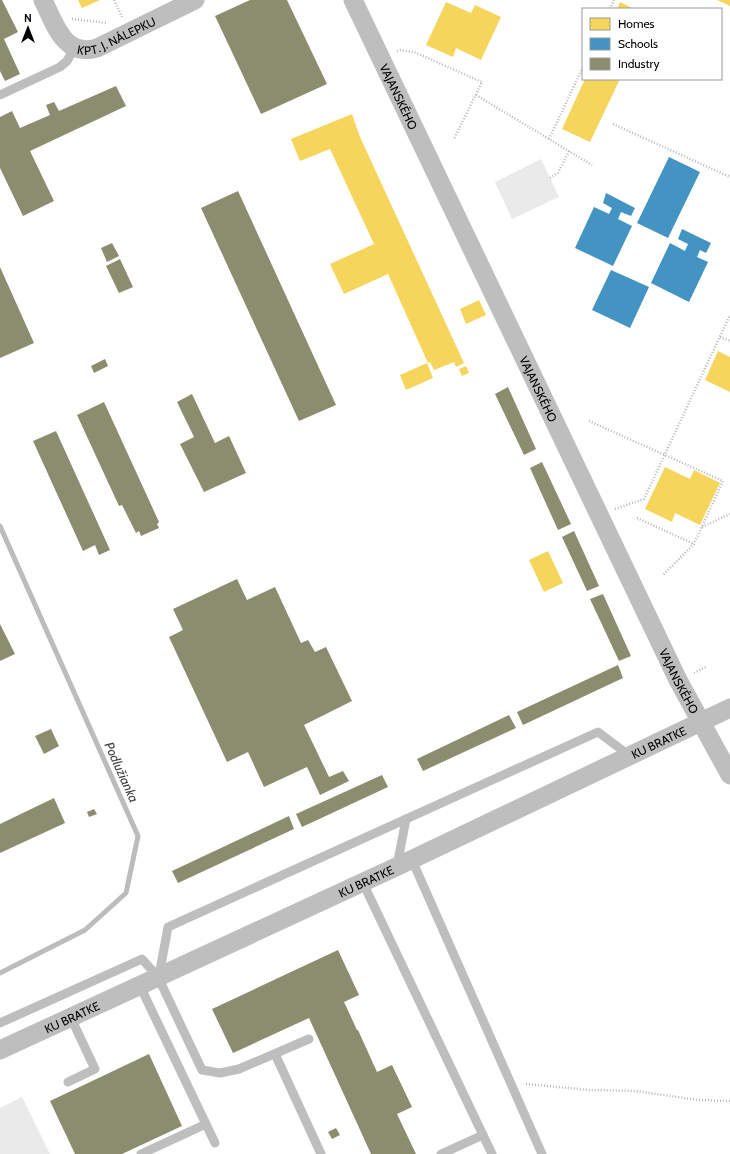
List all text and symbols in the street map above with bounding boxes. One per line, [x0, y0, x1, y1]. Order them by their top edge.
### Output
north arrow [8, 8, 48, 48]
legend [582, 8, 722, 80]
text: N [24, 11, 32, 25]
street label: KPT. J. NÁLEPKU [76, 13, 158, 57]
text: Homes [618, 16, 655, 31]
text: Schools [618, 36, 658, 51]
text: Industry [618, 56, 659, 71]
street label: VAJANSKÉHO [377, 61, 421, 132]
street label: VAJANSKÉHO [517, 353, 561, 424]
street label: VAJANSKÉHO [656, 646, 702, 716]
street label: KU BRATKE [629, 722, 689, 762]
water label: Podlužianka [102, 739, 142, 805]
street label: KU BRATKE [336, 862, 396, 900]
street label: KU BRATKE [42, 997, 102, 1036]

